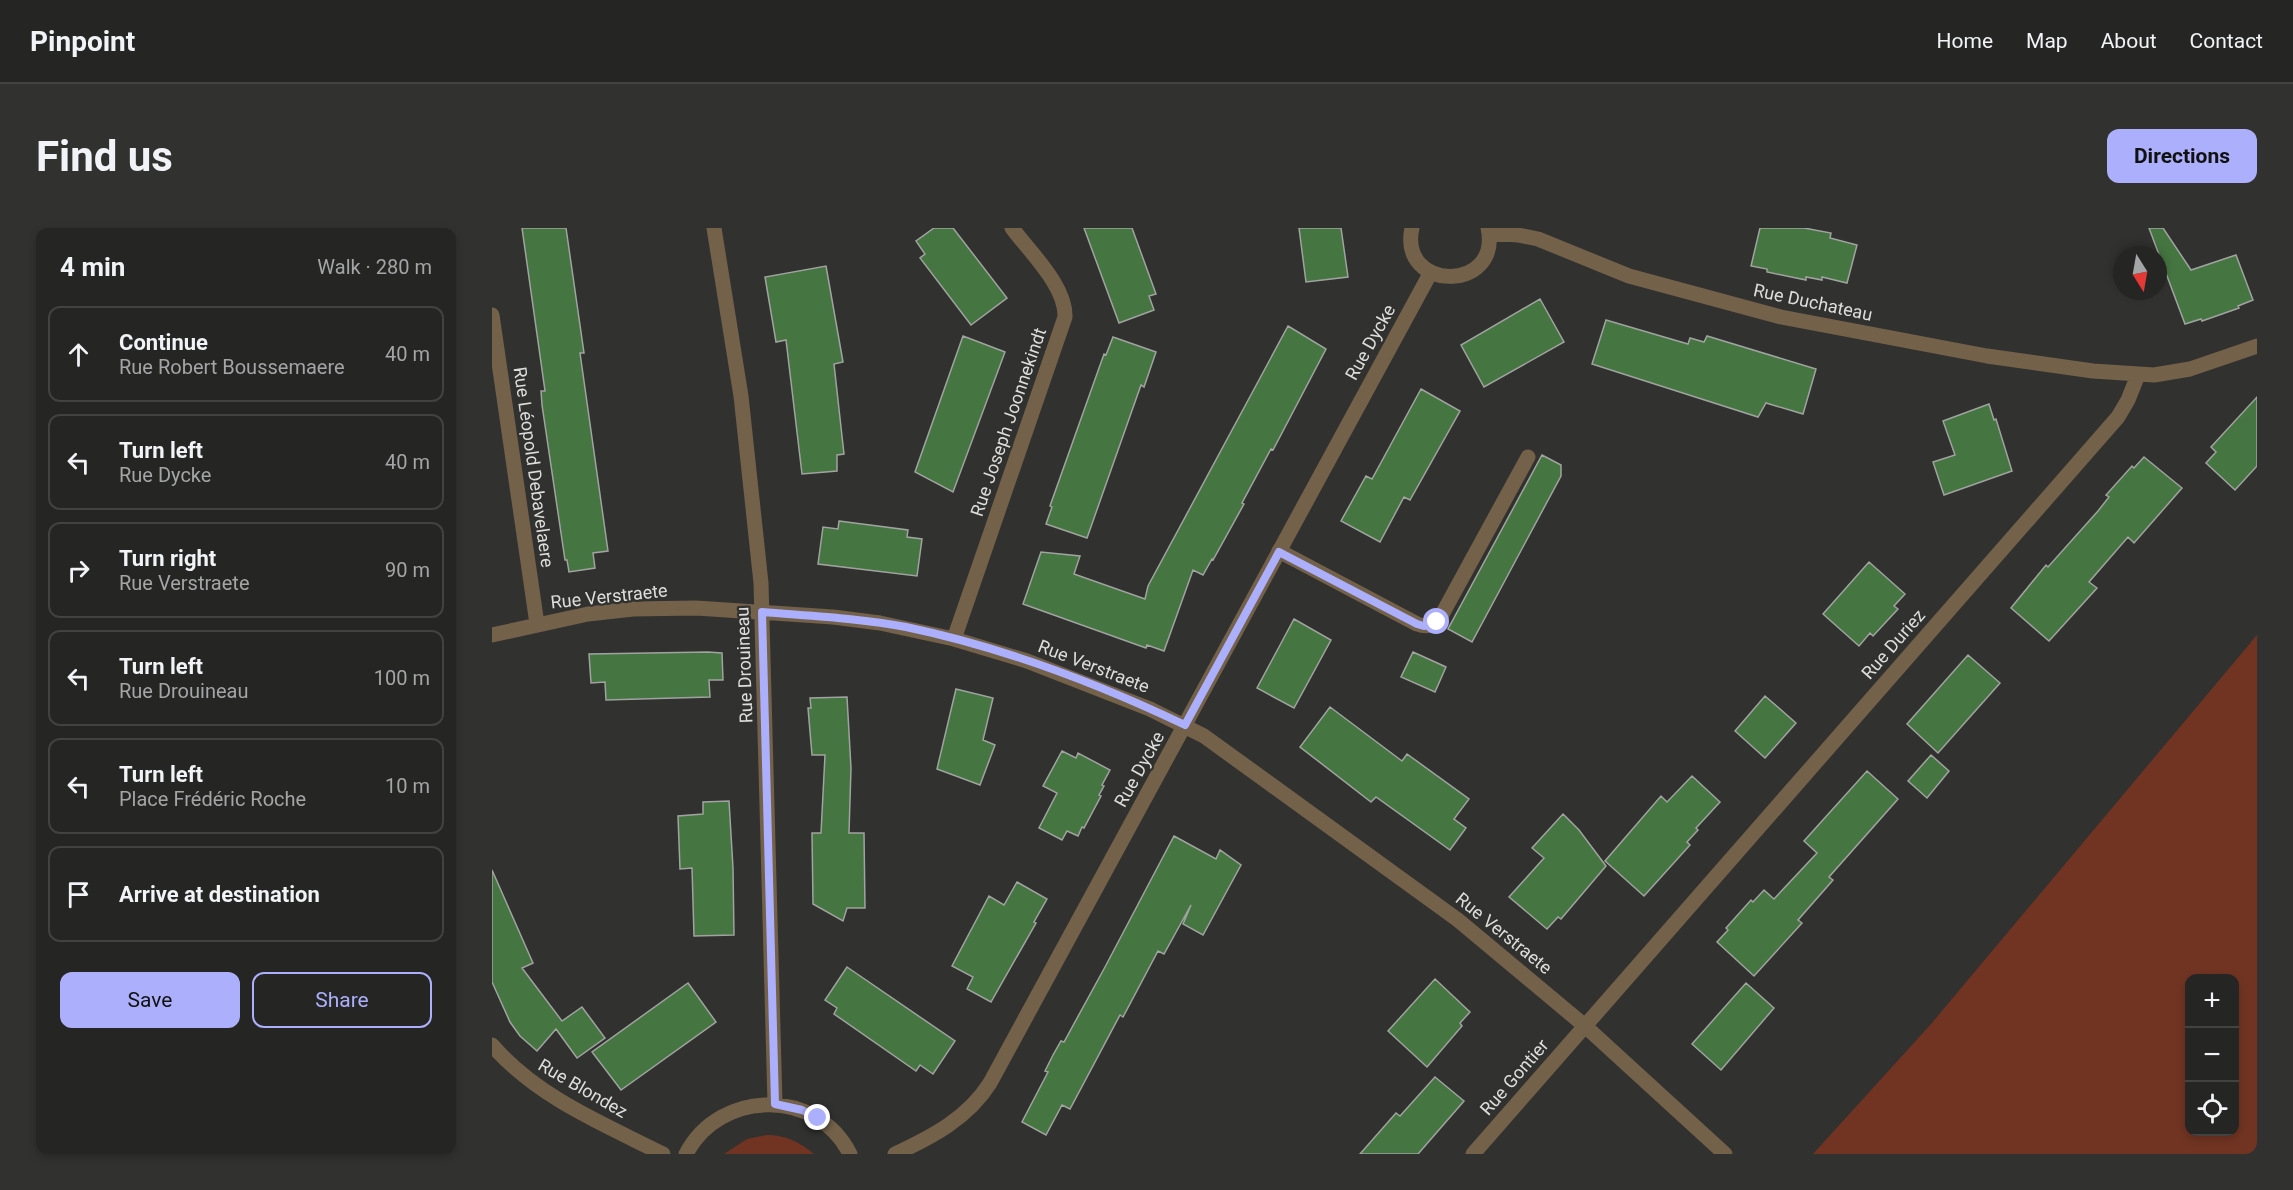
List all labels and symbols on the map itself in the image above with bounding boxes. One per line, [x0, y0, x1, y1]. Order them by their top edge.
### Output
north arrow [2113, 246, 2167, 300]
street label: Rue Duchateau [1752, 279, 1874, 325]
street label: Rue Dycke [1341, 301, 1399, 383]
street label: Rue Joseph Joonnekindt [966, 325, 1050, 519]
street label: Rue Léopold Debavelaere [510, 365, 558, 569]
street label: Rue Verstraete [549, 579, 669, 613]
street label: Rue Duriez [1857, 605, 1929, 683]
street label: Rue Drouineau [731, 606, 757, 724]
route start [1423, 608, 1449, 634]
street label: Rue Verstraete [1035, 635, 1153, 697]
street label: Rue Dycke [1110, 728, 1168, 810]
street label: Rue Verstraete [1452, 888, 1556, 978]
street label: Rue Gontier [1475, 1035, 1553, 1119]
street label: Rue Blondez [535, 1054, 631, 1122]
route end [804, 1104, 830, 1130]

